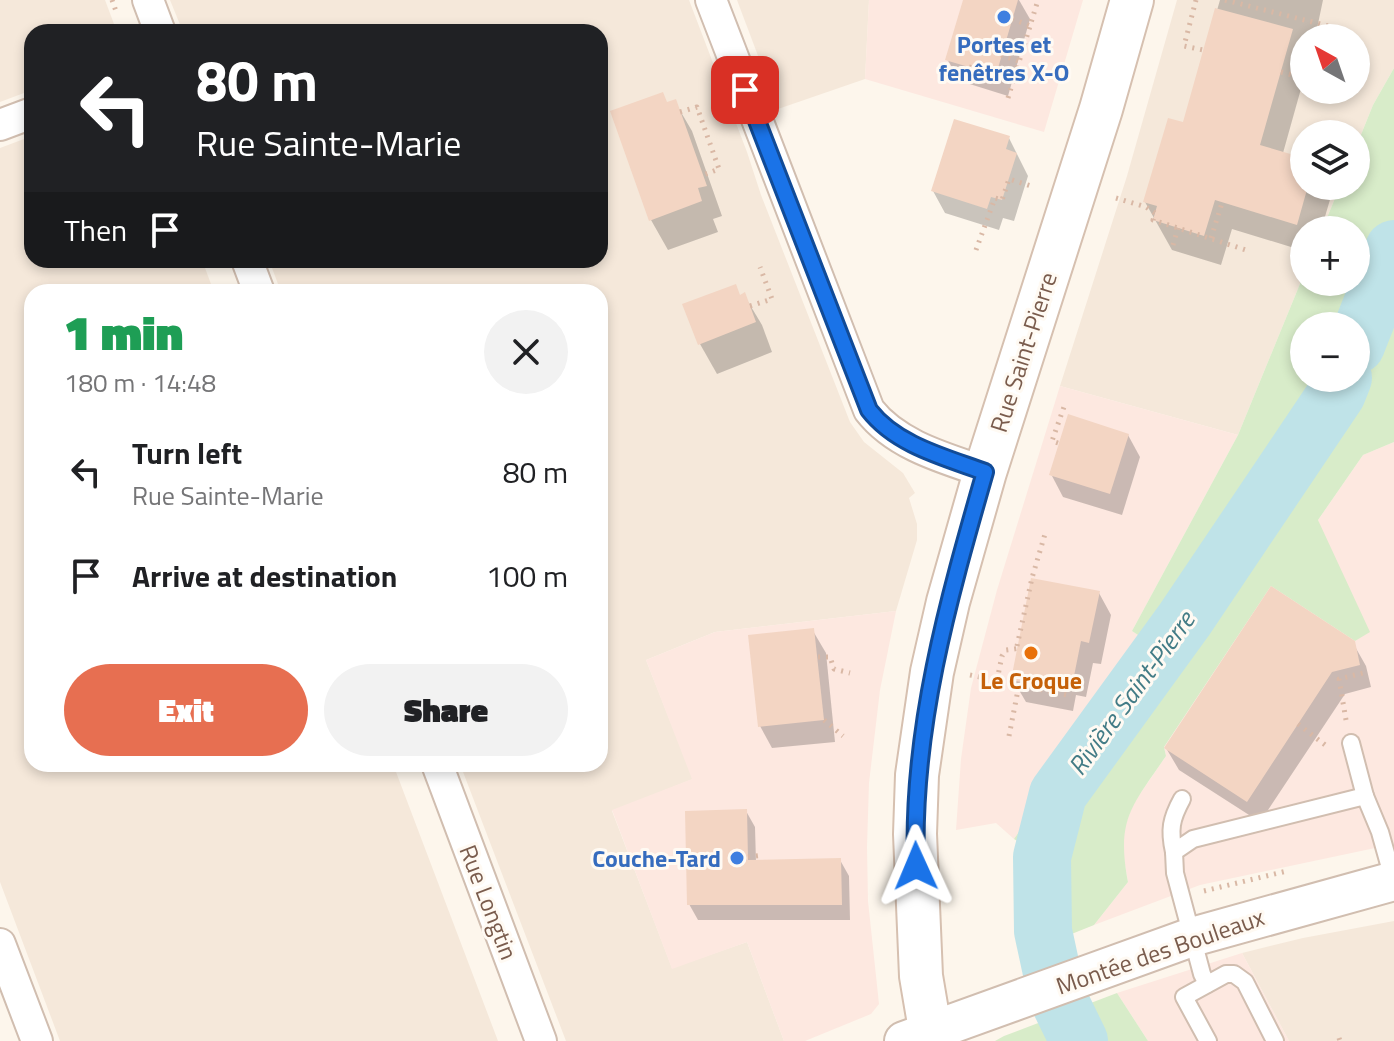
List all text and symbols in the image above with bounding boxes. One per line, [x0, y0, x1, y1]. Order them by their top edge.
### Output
marker: Portes et fenêtres X-O [995, 8, 1013, 26]
north arrow [1290, 24, 1370, 104]
map controls [1290, 24, 1370, 392]
place label: Portes et fenêtres X-O [938, 26, 1070, 90]
text: 80 m [196, 38, 318, 123]
icon: left [64, 56, 168, 160]
pin [711, 56, 779, 124]
icon: arrive [723, 68, 767, 112]
text: Rue Sainte-Marie [196, 115, 461, 170]
button: layers [1290, 120, 1370, 200]
text: Then [64, 207, 127, 253]
icon: arrive [143, 208, 187, 252]
button: + [1290, 216, 1370, 296]
street label: Rue Saint-Pierre [980, 267, 1066, 437]
text: 1 min [64, 296, 183, 369]
button: close [484, 310, 568, 394]
button: − [1290, 312, 1370, 392]
text: 180 m · 14:48 [64, 363, 216, 402]
text: Turn left [132, 430, 242, 476]
text: 80 m [503, 449, 568, 495]
icon: left [64, 450, 108, 494]
text: Rue Sainte-Marie [132, 476, 324, 515]
text: Arrive at destination [132, 553, 397, 599]
text: 100 m [486, 553, 568, 599]
icon: arrive [64, 554, 108, 598]
water label: Rivière Saint-Pierre [1058, 601, 1205, 783]
marker: Le Croque [1022, 644, 1040, 662]
place label: Le Croque [980, 662, 1082, 698]
button: Exit [64, 664, 308, 756]
button: Share [324, 664, 568, 756]
position arrow [874, 824, 958, 908]
street label: Rue Longtin [451, 839, 527, 965]
place label: Couche-Tard [592, 840, 721, 876]
marker: Couche-Tard [728, 849, 746, 867]
street label: Montée des Bouleaux [1051, 898, 1269, 1004]

